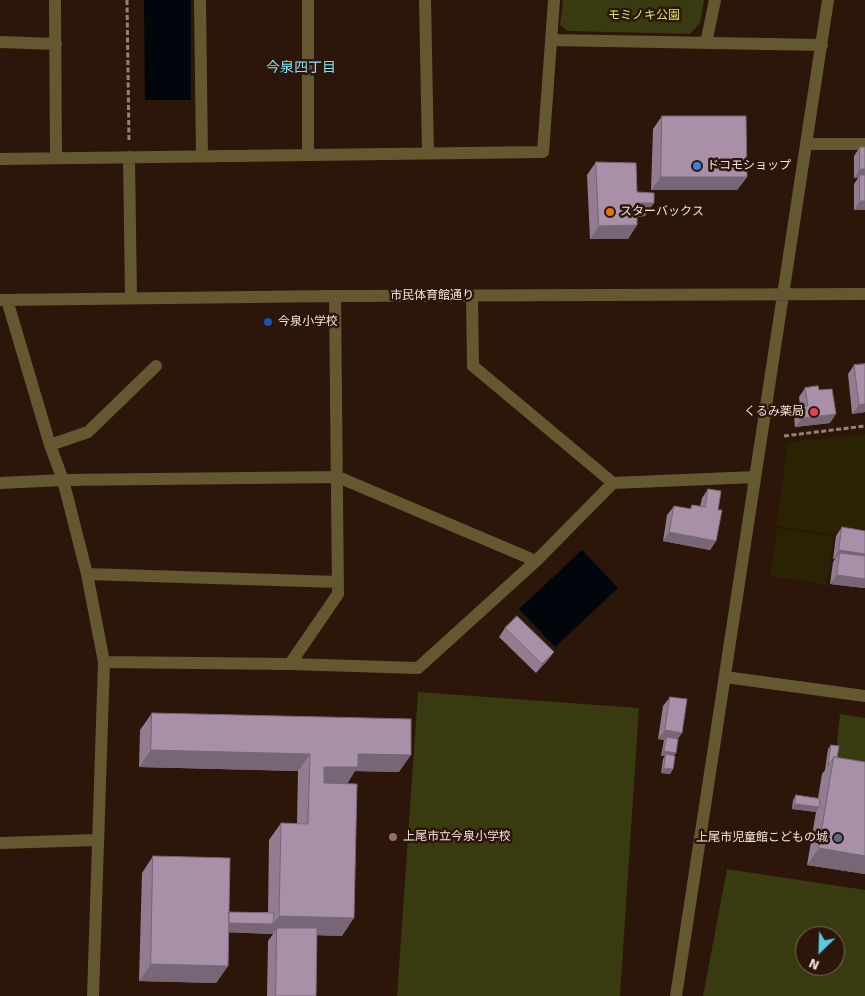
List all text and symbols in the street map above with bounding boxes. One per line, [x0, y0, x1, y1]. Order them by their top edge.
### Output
park label: モミノキ公園 [608, 9, 680, 23]
district label: 今泉四丁目 [266, 60, 336, 76]
place label: ドコモショップ [707, 159, 791, 173]
marker: ドコモショップ [691, 160, 703, 172]
place label: スターバックス [620, 205, 704, 219]
marker: スターバックス [604, 206, 616, 218]
street label: 市民体育館通り [390, 289, 474, 303]
place label: 今泉小学校 [278, 315, 338, 329]
marker: 今泉小学校 [262, 316, 274, 328]
place label: くるみ薬局 [744, 405, 804, 419]
marker: くるみ薬局 [808, 406, 820, 418]
place label: 上尾市立今泉小学校 [403, 830, 511, 844]
marker: 上尾市立今泉小学校 [387, 831, 399, 843]
place label: 上尾市児童館こどもの城 [696, 831, 828, 845]
marker: 上尾市児童館こどもの城 [832, 832, 844, 844]
north arrow [795, 926, 845, 976]
text: N [806, 954, 822, 974]

